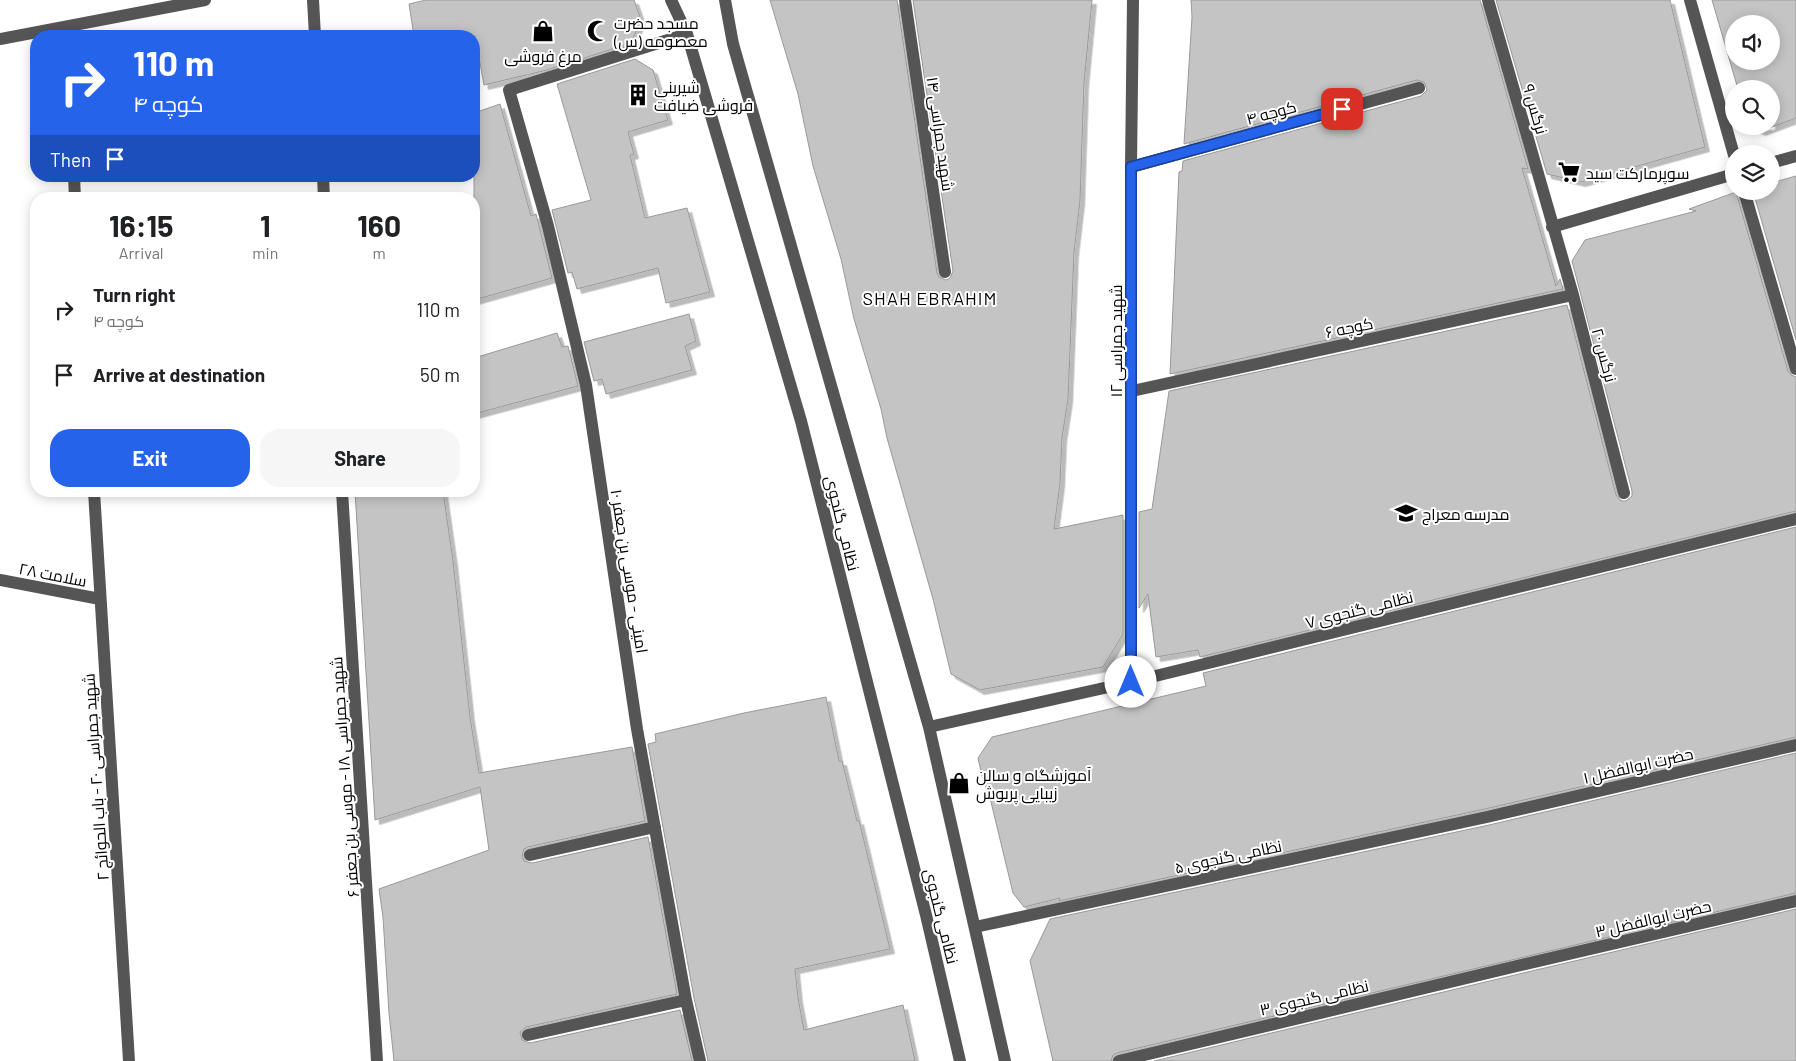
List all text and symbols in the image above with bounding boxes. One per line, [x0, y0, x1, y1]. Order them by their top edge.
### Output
place label: مسجد حضرت معصومه (س) [613, 13, 708, 52]
map controls [1725, 15, 1780, 200]
button: sound [1725, 15, 1780, 70]
shop icon: مرغ فروشی [530, 18, 556, 44]
mosque icon: مسجد حضرت معصومه (س) [585, 18, 611, 44]
text: 110 m [133, 41, 214, 83]
place label: مرغ فروشی [504, 46, 582, 68]
icon: right [50, 50, 115, 115]
street label: شهید جمراسی ۱۴ [922, 76, 958, 193]
place label: شیرینی فروشی ضیافت [654, 77, 753, 116]
button: search [1725, 80, 1780, 135]
building icon: شیرینی فروشی ضیافت [625, 82, 651, 108]
street label: نرگس ۹ [1518, 82, 1552, 137]
pin [1321, 88, 1363, 130]
text: کوچه ۴ [133, 90, 203, 116]
icon: arrive [1328, 95, 1356, 123]
street label: کوچه ۴ [1244, 96, 1299, 131]
icon: arrive [101, 145, 129, 173]
button: layers [1725, 145, 1780, 200]
text: Then [50, 148, 91, 171]
supermarket icon: سوپرمارکت سید [1556, 159, 1582, 185]
place label: سوپرمارکت سید [1586, 163, 1690, 185]
text: 16:15 [109, 207, 173, 243]
text: 1 [260, 207, 271, 243]
text: 160 [357, 207, 401, 243]
text: Arrival [119, 243, 164, 262]
text: min [252, 243, 278, 262]
text: m [373, 243, 386, 262]
text: Turn right [93, 283, 175, 306]
street label: شهید جمراسی ۱۲ [1106, 284, 1127, 398]
district label: SHAH EBRAHIM [863, 287, 997, 309]
icon: right [50, 296, 78, 324]
text: 110 m [416, 298, 460, 321]
text: کوچه ۴ [93, 311, 144, 330]
street label: کوچه ۶ [1323, 313, 1375, 344]
street label: نرگس ۲۰ [1587, 326, 1621, 385]
icon: arrive [50, 361, 78, 389]
text: Arrive at destination [93, 363, 265, 386]
text: 50 m [420, 363, 460, 386]
button: Exit [50, 429, 250, 487]
button: Share [260, 429, 460, 487]
street label: نظامی گنجوی [820, 473, 864, 573]
street label: امینی - موسی بن جعفر ۱۰ [606, 488, 652, 655]
school or university icon: مدرسه معراج [1393, 500, 1419, 526]
place label: مدرسه معراج [1422, 504, 1510, 526]
street label: سلامت ۲۸ [17, 558, 89, 590]
street label: نظامی گنجوی ۷ [1303, 586, 1415, 634]
position arrow [1104, 655, 1156, 707]
street label: شهید جمراسی ۱۸ - موسی بن جعفر ۶ [326, 656, 364, 898]
street label: شهید جمراسی ۲۰ - باب الحوائج ۲ [78, 673, 115, 881]
street label: حضرت ابوالفضل ۱ [1581, 743, 1695, 789]
place label: آموزشگاه و سالن زیبایی پریوش [976, 765, 1092, 805]
shop icon: آموزشگاه و سالن زیبایی پریوش [946, 770, 972, 796]
street label: نظامی گنجوی ۵ [1173, 835, 1284, 879]
street label: نظامی گنجوی [919, 866, 963, 966]
street label: حضرت ابوالفضل ۳ [1593, 895, 1713, 943]
street label: نظامی گنجوی ۳ [1258, 975, 1371, 1021]

